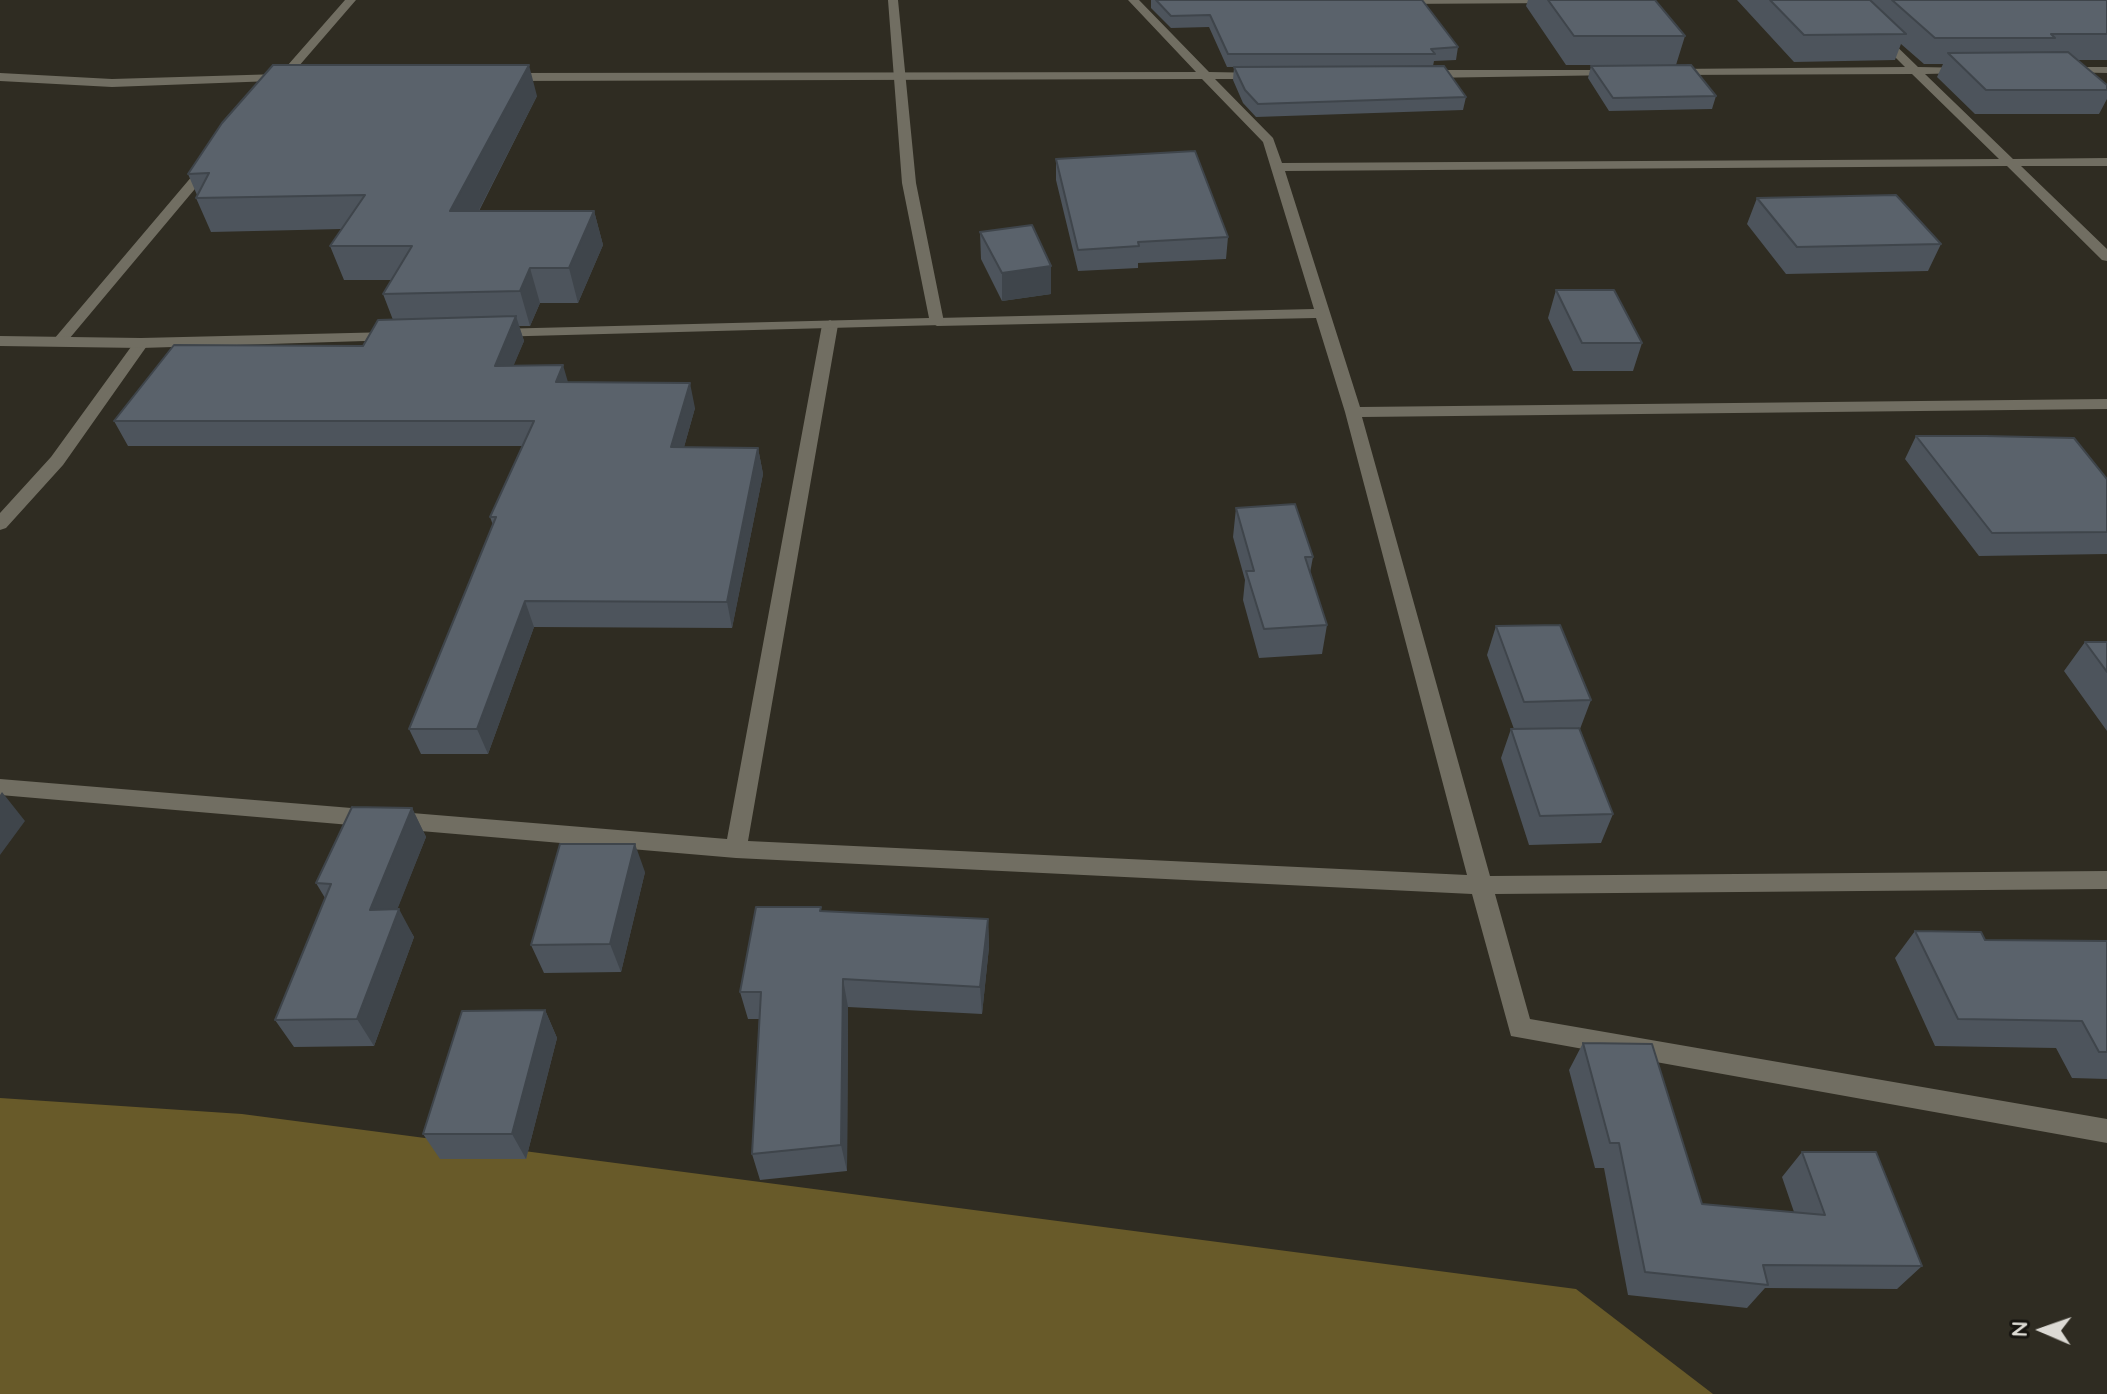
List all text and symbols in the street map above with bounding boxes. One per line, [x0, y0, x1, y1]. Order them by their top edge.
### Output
north arrow [2003, 1290, 2083, 1370]
text: N [2005, 1321, 2033, 1338]

